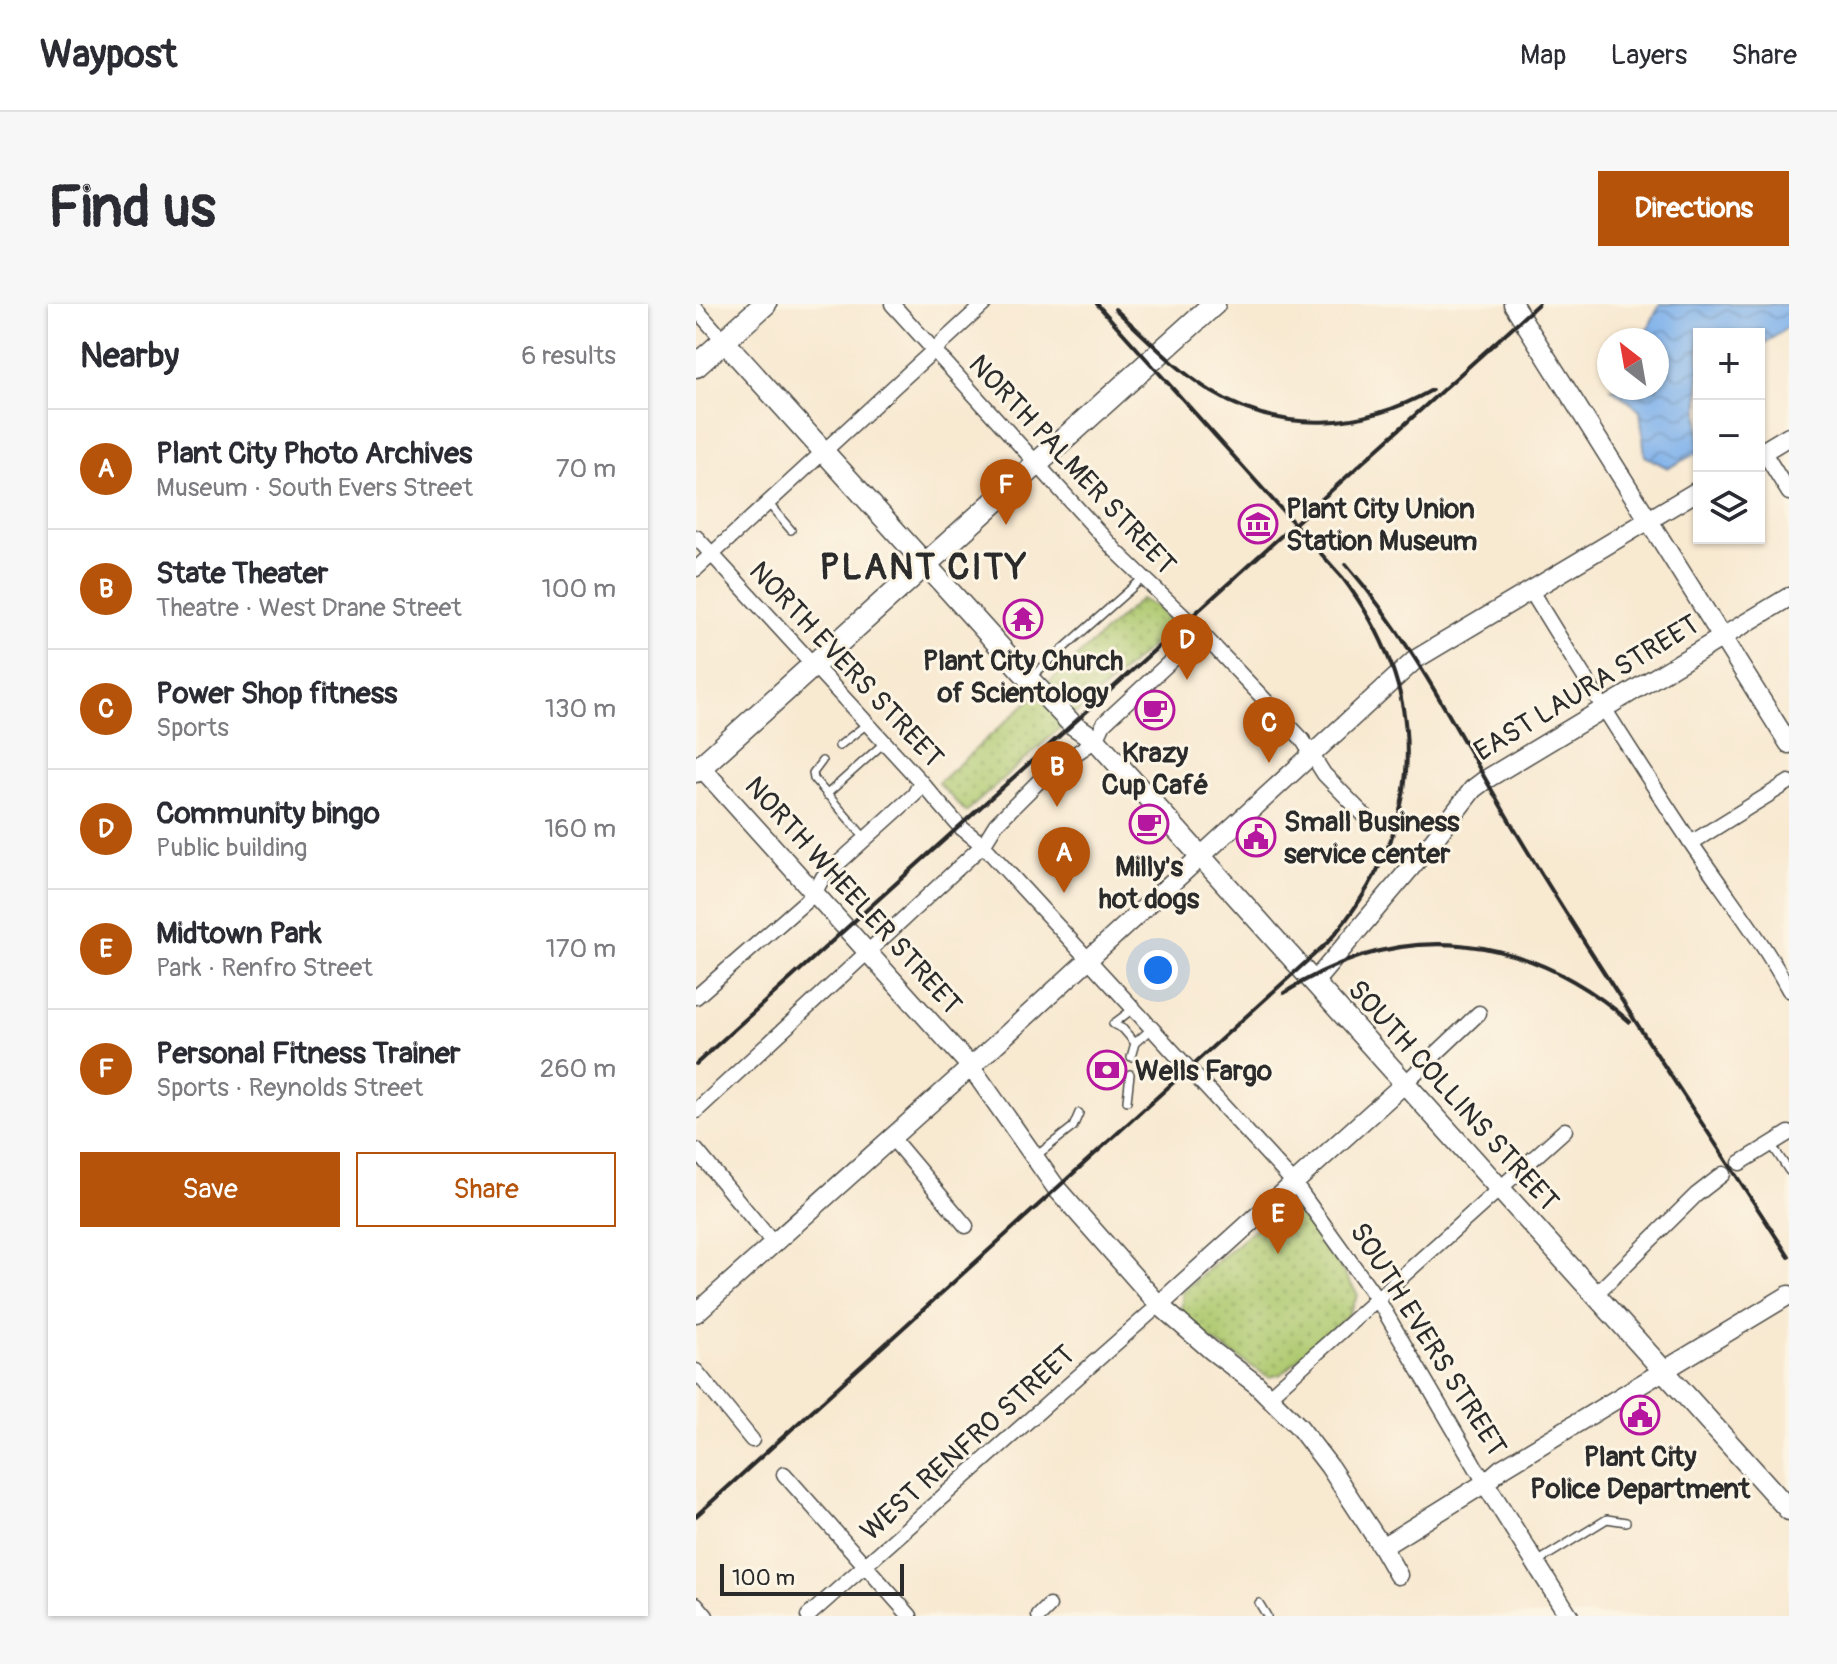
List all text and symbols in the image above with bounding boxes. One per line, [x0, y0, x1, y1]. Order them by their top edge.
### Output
text: Waypost [40, 31, 177, 79]
text: Map [1520, 38, 1566, 73]
text: Layers [1610, 38, 1687, 73]
text: Share [1731, 38, 1797, 73]
button: Directions [1598, 171, 1789, 246]
text: Find us [48, 174, 216, 243]
north arrow [1597, 328, 1669, 400]
map controls [1693, 328, 1765, 544]
button: + [1693, 328, 1765, 400]
text: Nearby [80, 335, 179, 378]
text: 6 results [521, 340, 616, 372]
street label: NORTH PALMER STREET [961, 348, 1183, 582]
button: − [1693, 400, 1765, 472]
text: Plant City Photo Archives [156, 435, 472, 472]
text: A [98, 453, 114, 485]
text: 70 m [556, 453, 616, 485]
pin: F [980, 459, 1032, 525]
text: Museum · South Evers Street [156, 472, 473, 504]
button: layers [1693, 472, 1765, 544]
place label: Plant City Union Station Museum [1286, 492, 1478, 559]
museum icon: Plant City Union Station Museum [1237, 503, 1279, 545]
district label: PLANT CITY [820, 545, 1028, 590]
text: State Theater [156, 555, 328, 592]
street label: NORTH EVERS STREET [741, 555, 951, 776]
text: B [99, 573, 113, 605]
text: 100 m [542, 573, 616, 605]
text: Theatre · West Drane Street [156, 592, 462, 624]
temple icon: Plant City Church of Scientology [1002, 598, 1044, 640]
street label: EAST LAURA STREET [1468, 607, 1706, 769]
pin: D [1161, 614, 1213, 680]
place label: Plant City Church of Scientology [923, 644, 1123, 711]
text: Power Shop fitness [156, 675, 397, 712]
cafe icon: Krazy Cup Café [1134, 689, 1176, 731]
text: C [98, 693, 114, 725]
text: 130 m [545, 693, 616, 725]
pin: C [1243, 697, 1295, 763]
text: Sports [156, 712, 229, 744]
place label: Krazy Cup Café [1101, 736, 1209, 803]
pin: B [1031, 741, 1083, 807]
street label: NORTH WHEELER STREET [737, 770, 969, 1022]
text: Community bingo [156, 795, 380, 832]
cafe icon: Milly's hot dogs [1128, 803, 1170, 845]
place label: Small Business service center [1284, 805, 1460, 872]
text: D [98, 813, 114, 845]
text: 160 m [544, 813, 616, 845]
public building icon: Small Business service center [1235, 816, 1277, 858]
pin: A [1038, 827, 1090, 893]
text: Public building [156, 832, 307, 864]
place label: Milly's hot dogs [1099, 850, 1200, 917]
text: Midtown Park [156, 915, 322, 952]
text: E [99, 933, 113, 965]
text: 170 m [546, 933, 616, 965]
your location [1138, 950, 1178, 990]
text: Park · Renfro Street [156, 952, 373, 984]
street label: SOUTH COLLINS STREET [1340, 973, 1566, 1219]
text: Personal Fitness Trainer [156, 1035, 460, 1072]
bank icon: Wells Fargo [1086, 1049, 1128, 1091]
text: F [98, 1053, 114, 1085]
text: 260 m [540, 1053, 616, 1085]
place label: Wells Fargo [1135, 1054, 1272, 1089]
text: Sports · Reynolds Street [156, 1072, 423, 1104]
button: Save [80, 1152, 340, 1227]
button: Share [356, 1152, 616, 1227]
pin: E [1252, 1188, 1304, 1254]
street label: SOUTH EVERS STREET [1342, 1216, 1514, 1463]
street label: WEST RENFRO STREET [854, 1338, 1082, 1549]
public building icon: Plant City Police Department [1619, 1394, 1661, 1436]
place label: Plant City Police Department [1530, 1440, 1751, 1507]
scale bar [720, 1560, 904, 1596]
text: 100 m [732, 1564, 795, 1592]

